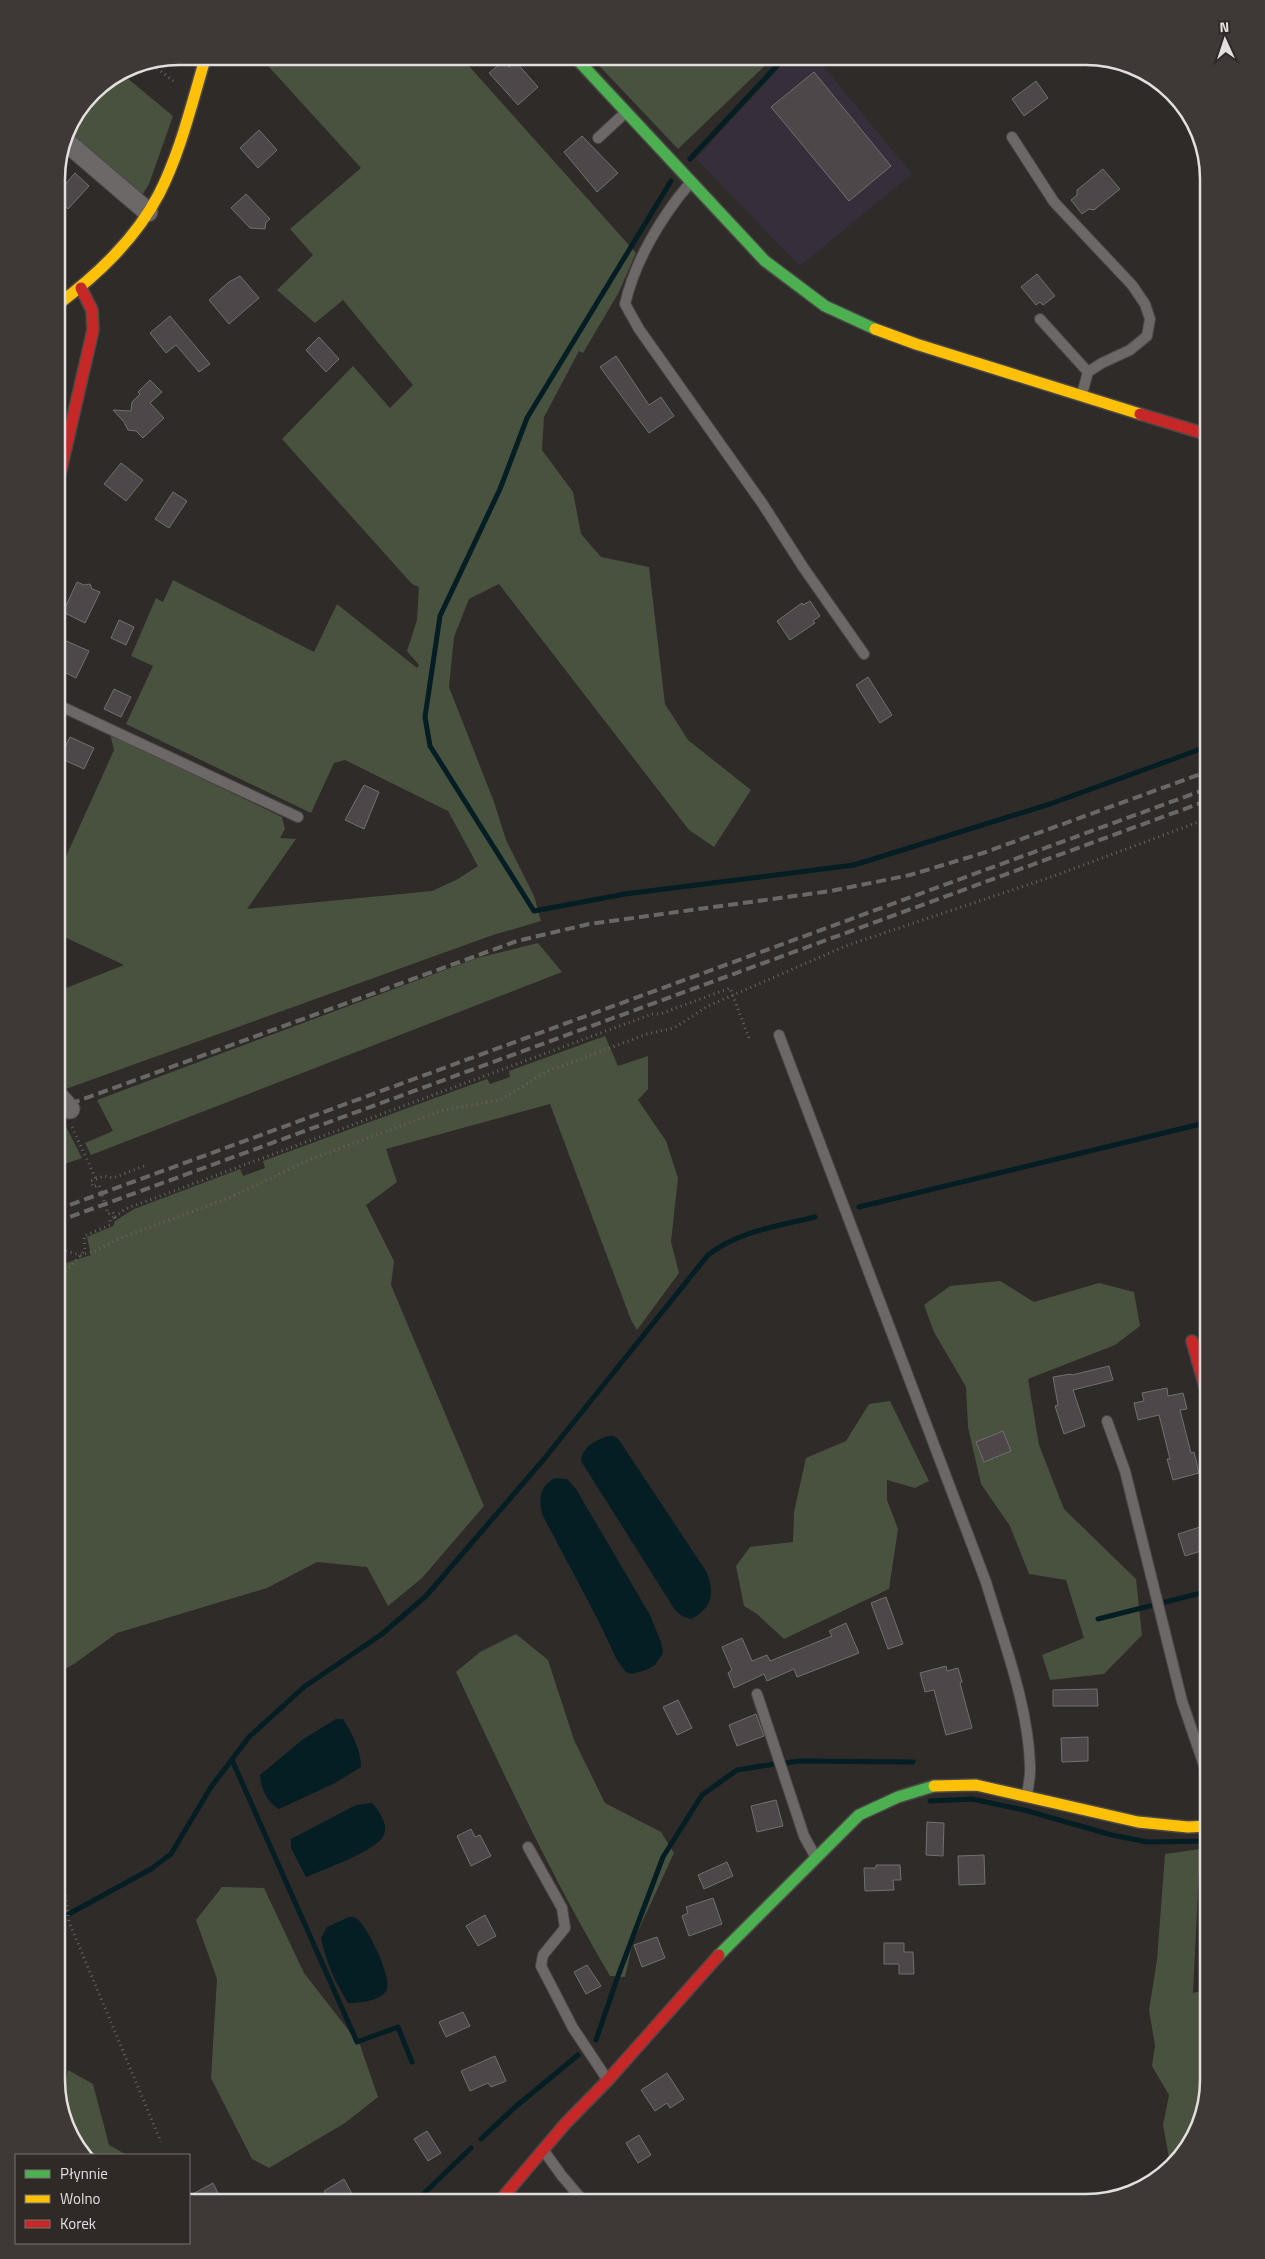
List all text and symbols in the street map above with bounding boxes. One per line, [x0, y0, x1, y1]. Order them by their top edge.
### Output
north arrow [1200, 15, 1250, 65]
text: N [1219, 16, 1230, 37]
legend [15, 2154, 190, 2244]
text: Płynnie [60, 2162, 108, 2185]
text: Wolno [60, 2187, 100, 2210]
text: Korek [60, 2212, 96, 2235]

